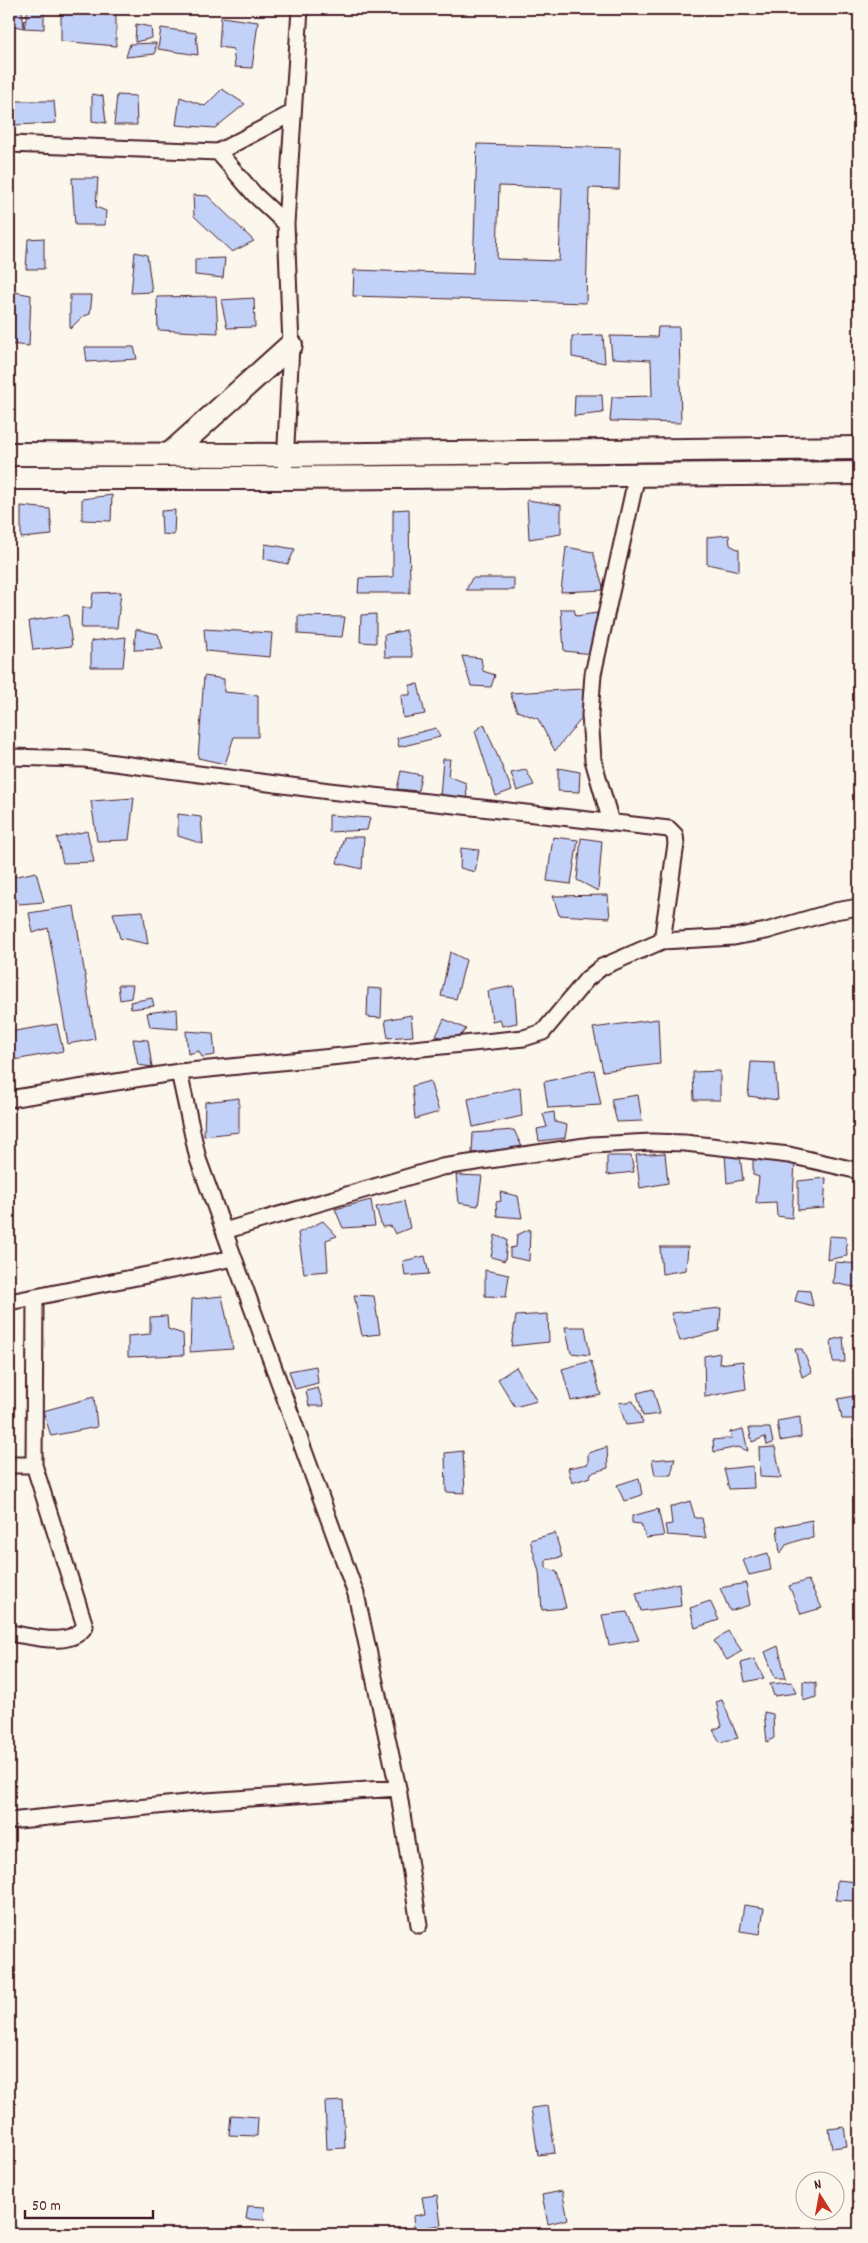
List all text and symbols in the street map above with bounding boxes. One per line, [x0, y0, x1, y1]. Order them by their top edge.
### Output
north arrow [796, 2170, 846, 2220]
text: N [813, 2175, 823, 2196]
scale bar [25, 2188, 152, 2220]
text: 50 m [32, 2196, 61, 2218]

